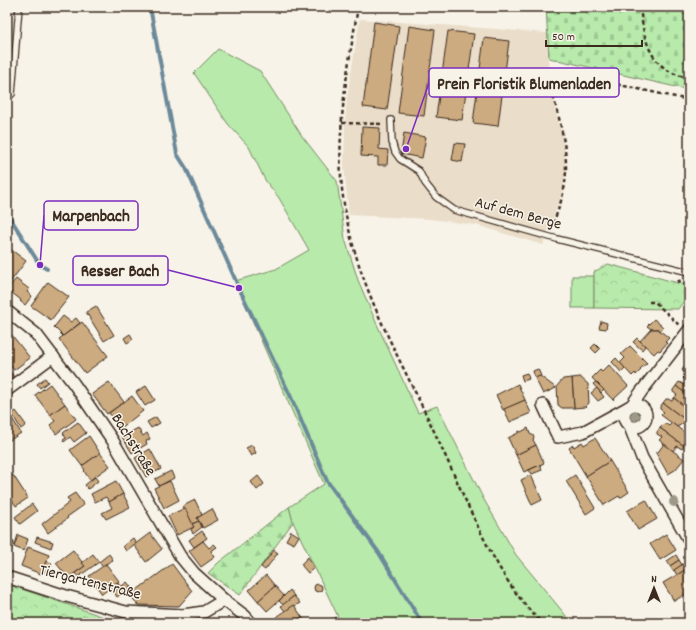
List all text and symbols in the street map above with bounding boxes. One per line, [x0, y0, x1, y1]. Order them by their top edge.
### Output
scale bar [546, 22, 642, 48]
text: 50 m [552, 29, 575, 46]
callout: Prein Floristik Blumenladen [429, 68, 619, 97]
text: Prein Floristik Blumenladen [437, 74, 611, 98]
street label: Auf dem Berge [472, 191, 564, 237]
callout: Marpenbach [44, 201, 138, 230]
text: Marpenbach [52, 206, 130, 230]
callout: Resser Bach [73, 256, 168, 285]
text: Resser Bach [81, 261, 159, 285]
street label: Bachstraße [105, 409, 161, 481]
street label: Tiergartenstraße [37, 559, 143, 607]
north arrow [634, 568, 674, 608]
text: N [651, 572, 657, 588]

